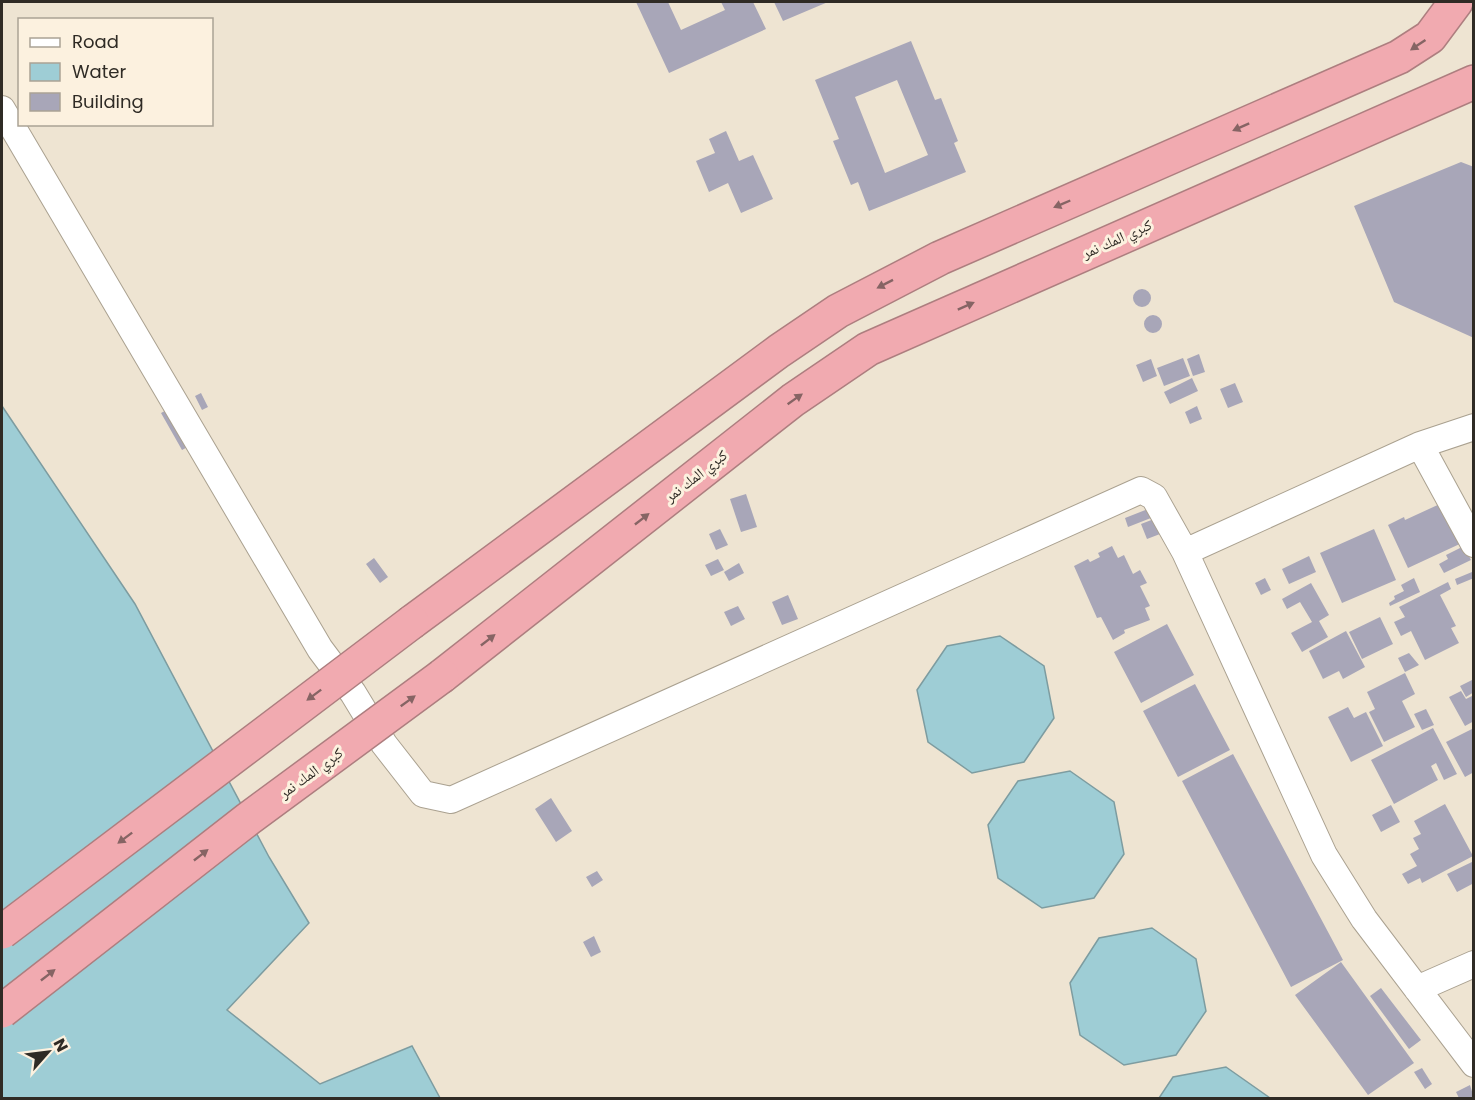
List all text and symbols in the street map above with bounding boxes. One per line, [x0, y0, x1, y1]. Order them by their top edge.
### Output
legend [18, 18, 213, 126]
text: Road [72, 29, 119, 54]
one-way arrow [1411, 39, 1427, 51]
text: Water [72, 59, 126, 84]
text: Building [72, 89, 144, 114]
one-way arrow [1233, 122, 1250, 131]
one-way arrow [1053, 199, 1071, 209]
street label: كبري المك نمر [1078, 214, 1156, 265]
one-way arrow [876, 279, 894, 289]
one-way arrow [957, 301, 975, 311]
one-way arrow [786, 393, 802, 405]
street label: كبري المك نمر [659, 444, 733, 509]
one-way arrow [634, 514, 649, 526]
one-way arrow [481, 634, 496, 646]
one-way arrow [307, 689, 323, 701]
one-way arrow [400, 695, 416, 707]
street label: كبري المك نمر [274, 742, 348, 805]
one-way arrow [117, 831, 133, 844]
one-way arrow [194, 850, 209, 862]
one-way arrow [39, 969, 55, 981]
north arrow [18, 1022, 78, 1082]
text: N [48, 1034, 74, 1056]

